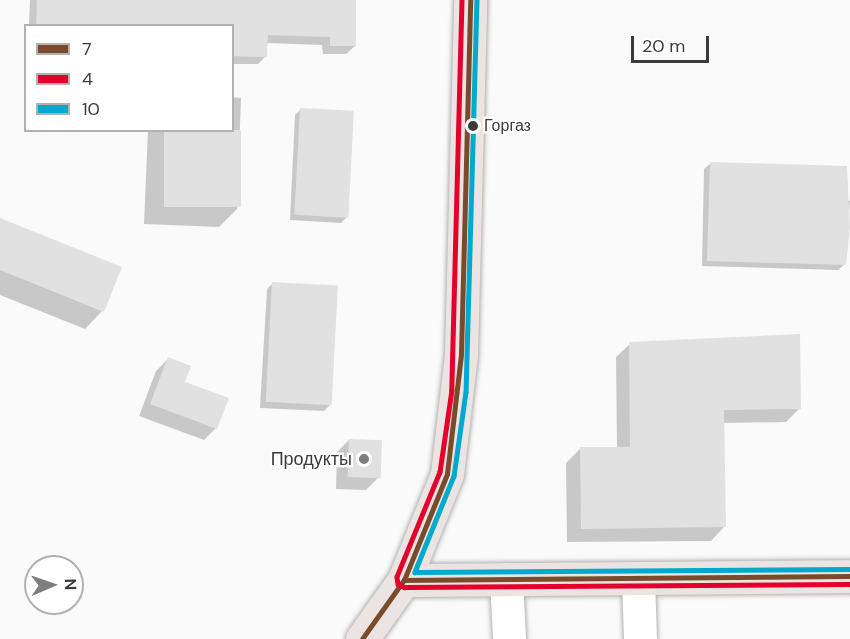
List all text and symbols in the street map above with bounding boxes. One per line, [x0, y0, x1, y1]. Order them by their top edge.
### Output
legend [24, 24, 234, 132]
scale bar [634, 24, 712, 62]
text: 20 m [642, 34, 685, 58]
text: 7 [82, 37, 92, 61]
text: 4 [82, 67, 93, 91]
text: 10 [82, 97, 100, 121]
place label: Горгаз [484, 116, 531, 136]
marker: Горгаз [467, 120, 479, 132]
place label: Продукты [271, 448, 352, 470]
marker: Продукты [357, 452, 371, 466]
north arrow [24, 555, 84, 615]
text: N [60, 578, 81, 591]

